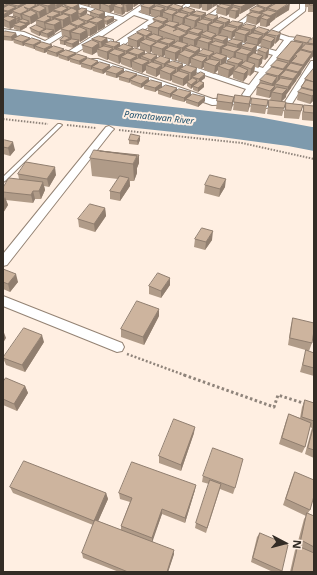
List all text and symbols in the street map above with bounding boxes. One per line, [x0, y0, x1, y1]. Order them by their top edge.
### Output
water label: Pamatawan River [124, 109, 194, 127]
north arrow [265, 523, 305, 563]
text: N [290, 539, 305, 550]

